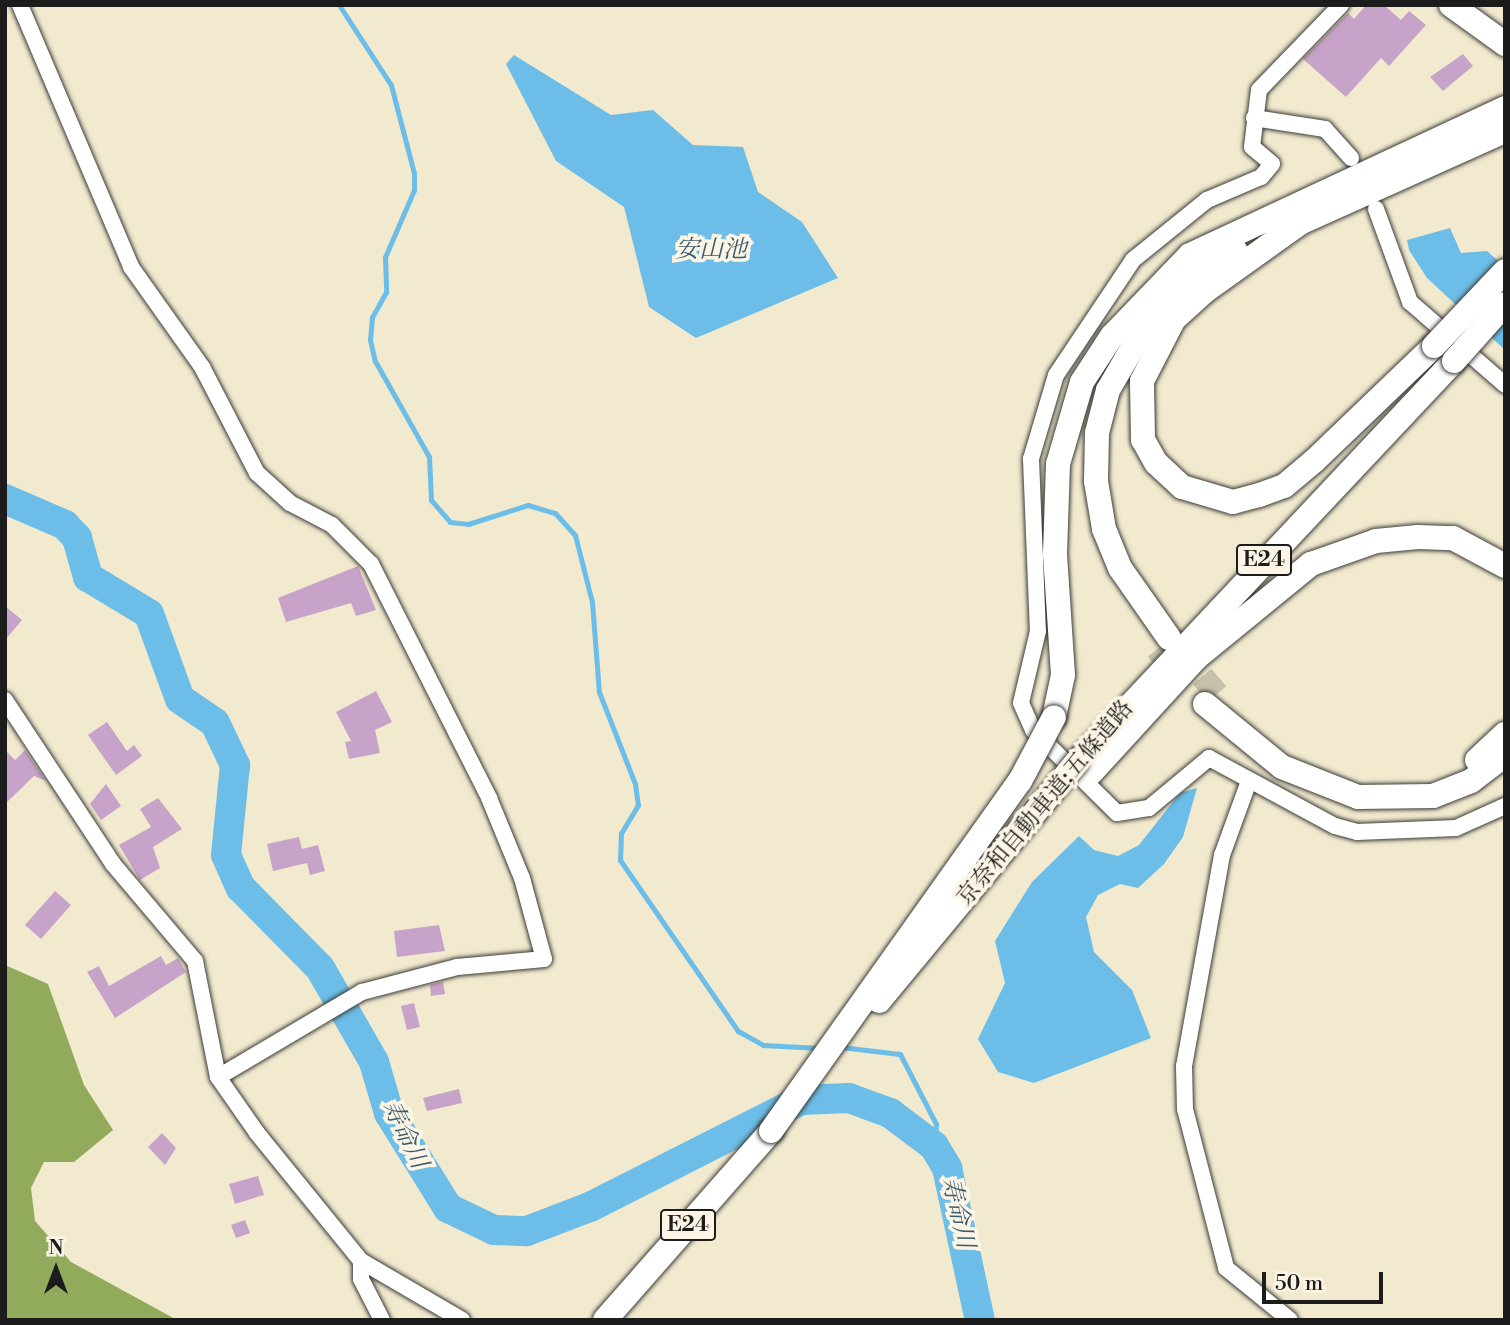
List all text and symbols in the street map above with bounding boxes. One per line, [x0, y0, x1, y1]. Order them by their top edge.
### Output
water label: 安山池 [675, 237, 747, 265]
road number: E24 [1236, 542, 1292, 578]
street label: 京奈和自動車道;五條道路 [951, 695, 1139, 911]
water label: 寿命川 [375, 1096, 433, 1174]
water label: 寿命川 [935, 1175, 979, 1251]
road number: E24 [660, 1208, 716, 1242]
north arrow [21, 1234, 91, 1304]
text: N [48, 1236, 64, 1260]
scale bar [1265, 1258, 1386, 1302]
text: 50 m [1275, 1271, 1323, 1297]

